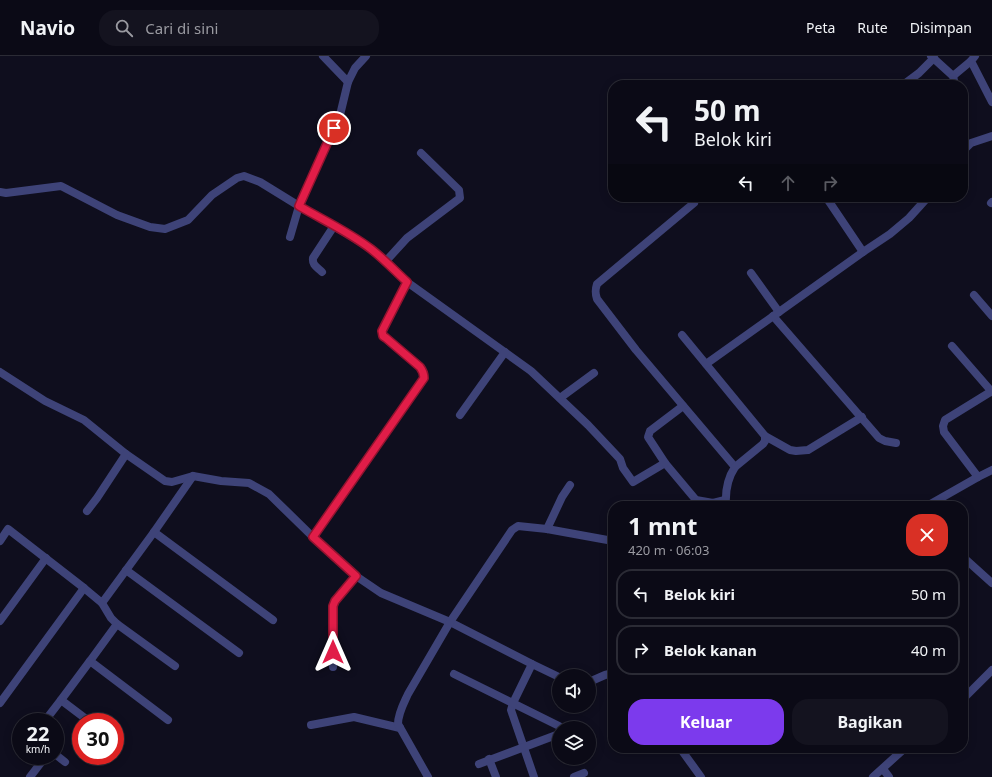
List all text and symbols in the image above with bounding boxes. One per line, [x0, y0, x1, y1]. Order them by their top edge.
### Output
search box [99, 10, 379, 46]
text: Navio [20, 15, 75, 41]
icon: search [113, 17, 135, 39]
text: Cari di sini [145, 18, 218, 38]
text: Peta [806, 18, 835, 37]
text: Rute [857, 18, 888, 37]
text: Disimpan [910, 18, 972, 37]
text: 50 m [694, 91, 761, 129]
icon: left [628, 96, 680, 148]
pin [317, 111, 351, 145]
icon: arrive [323, 117, 345, 139]
text: Belok kiri [694, 127, 772, 151]
icon: left [735, 172, 757, 194]
icon: ahead [777, 172, 799, 194]
icon: right [819, 172, 841, 194]
text: 1 mnt [628, 509, 697, 542]
button: close [906, 514, 948, 556]
text: 420 m · 06:03 [628, 541, 709, 559]
icon: left [630, 583, 652, 605]
text: Belok kiri [664, 584, 735, 604]
text: 50 m [911, 584, 946, 604]
position arrow [312, 631, 354, 673]
icon: right [630, 639, 652, 661]
text: Belok kanan [664, 640, 757, 660]
text: 40 m [911, 640, 946, 660]
map controls [552, 669, 596, 765]
button: sound [552, 669, 596, 713]
button: Keluar [628, 699, 784, 745]
button: Bagikan [792, 699, 948, 745]
speed limit sign: 30 [72, 713, 124, 765]
text: 22 [27, 720, 49, 747]
button: layers [552, 721, 596, 765]
text: km/h [26, 742, 50, 756]

